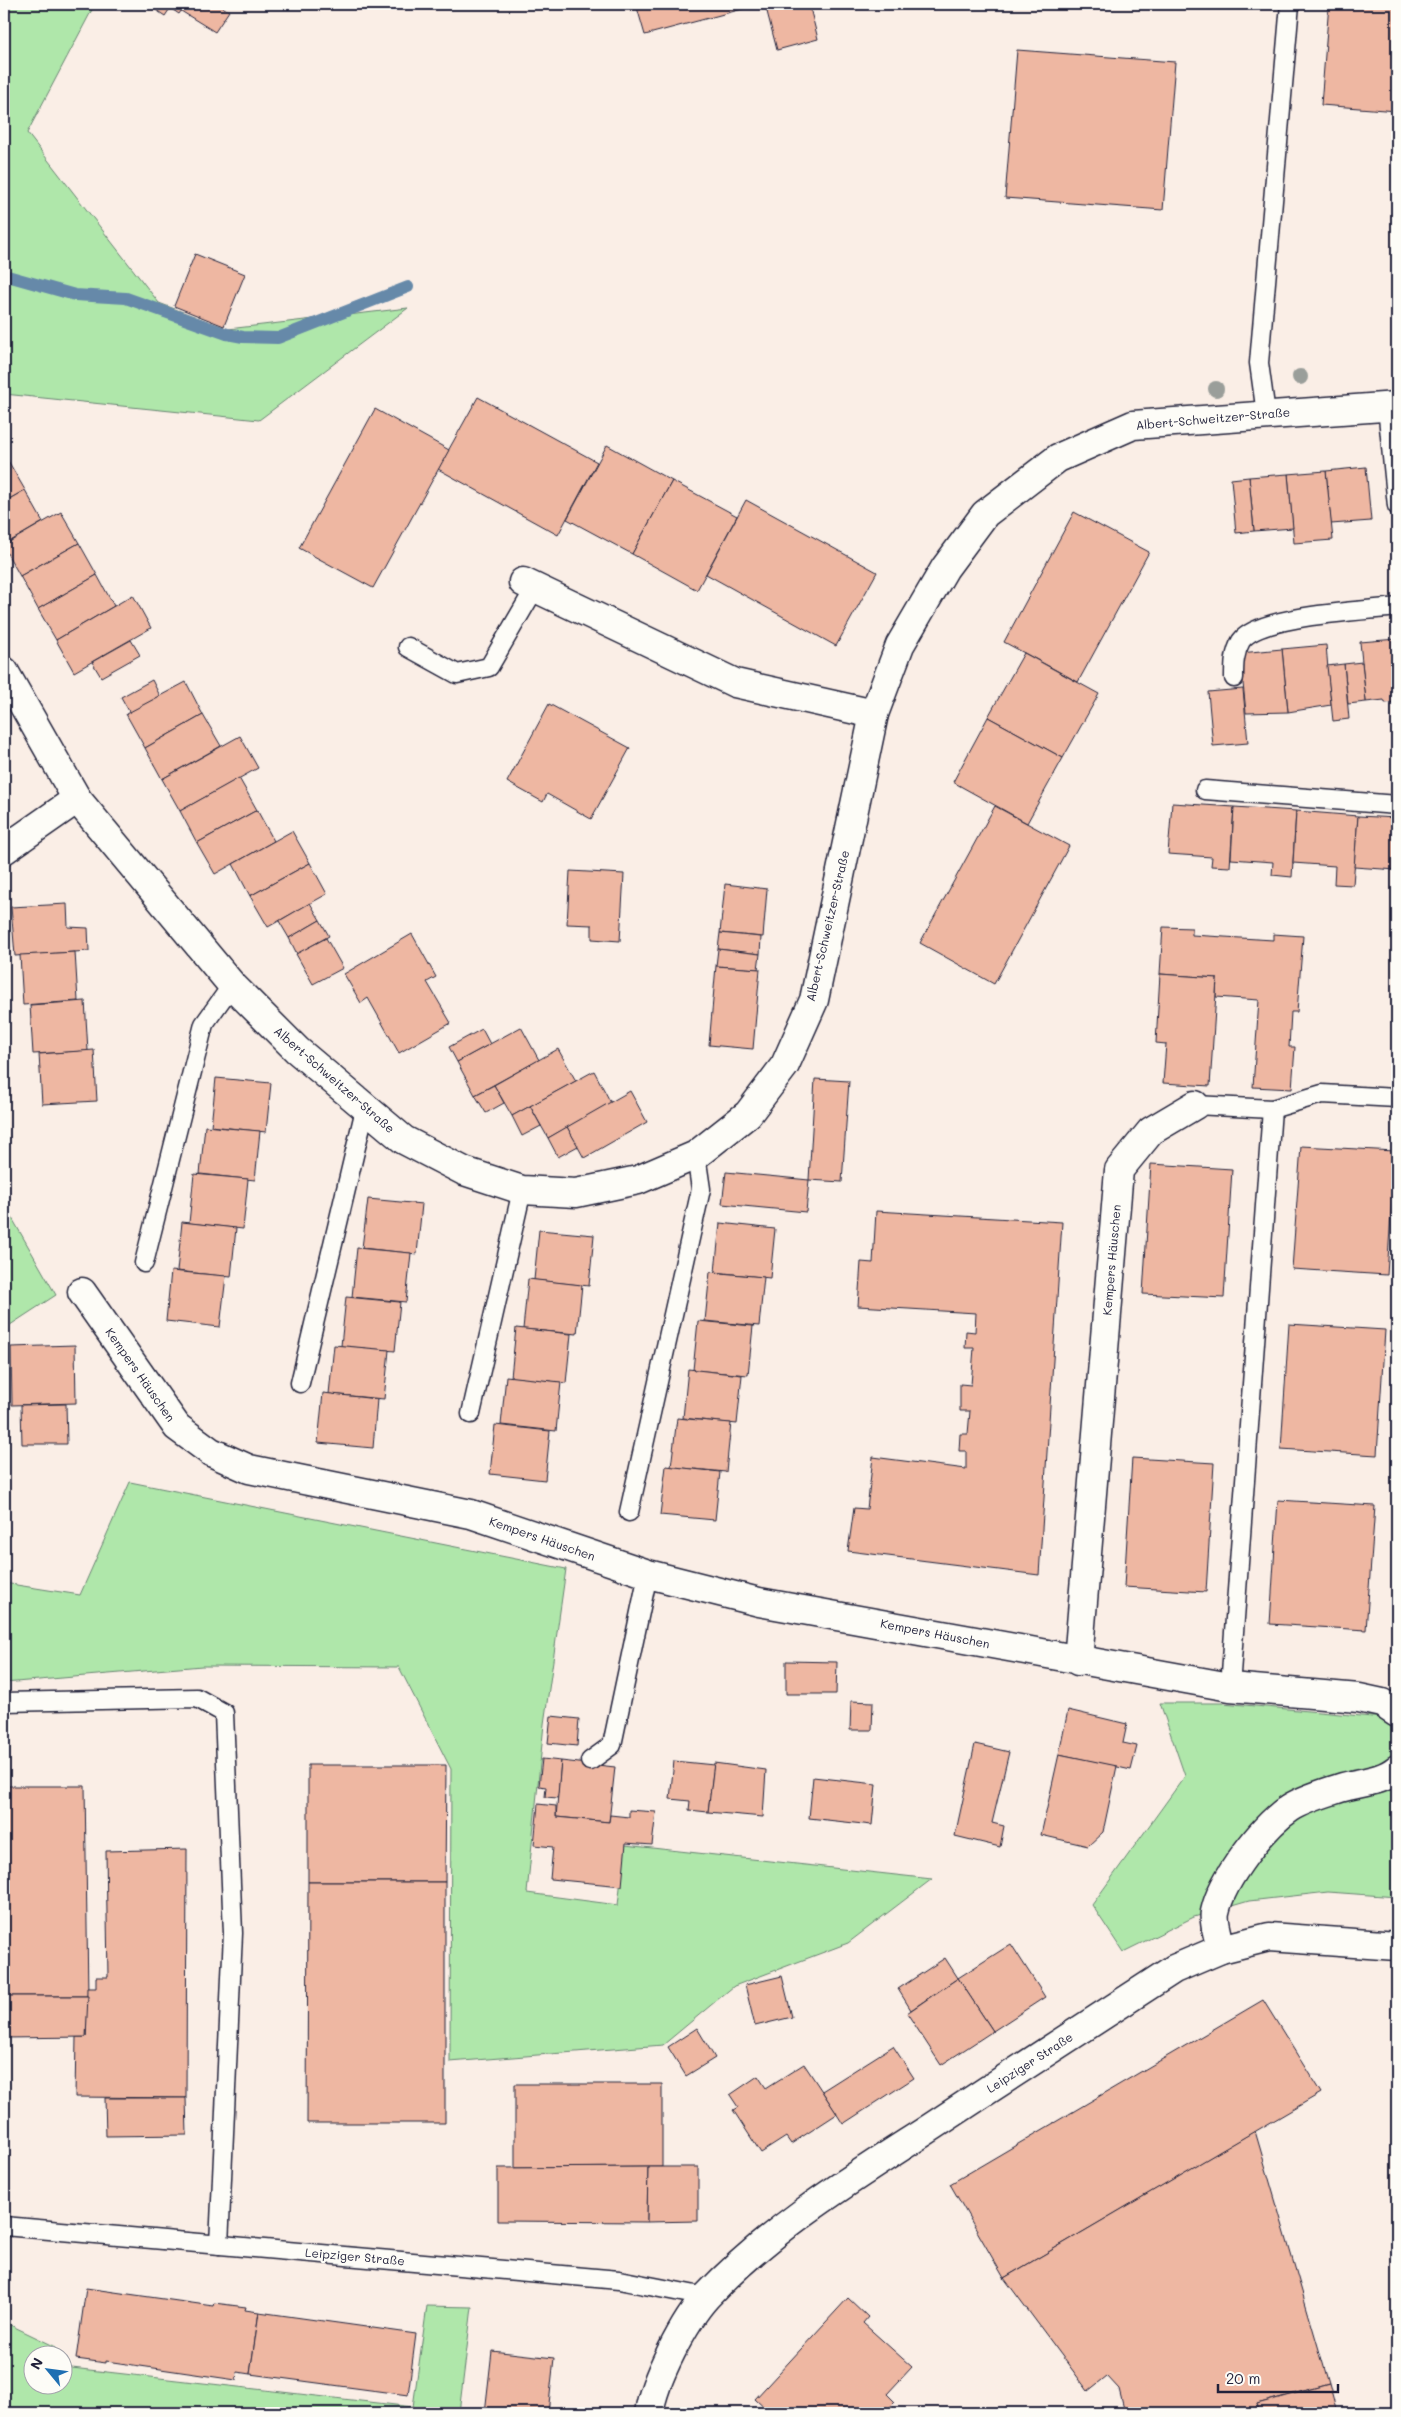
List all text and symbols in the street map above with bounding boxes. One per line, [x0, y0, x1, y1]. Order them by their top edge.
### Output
street label: Albert-Schweitzer-Straße [1135, 403, 1291, 433]
street label: Albert-Schweitzer-Straße [802, 849, 852, 1003]
street label: Albert-Schweitzer-Straße [271, 1022, 398, 1136]
street label: Kempers Häuschen [1098, 1204, 1124, 1316]
street label: Kempers Häuschen [102, 1324, 179, 1425]
street label: Kempers Häuschen [487, 1512, 597, 1564]
street label: Kempers Häuschen [879, 1615, 991, 1651]
street label: Leipziger Straße [983, 2028, 1076, 2096]
street label: Leipziger Straße [305, 2244, 406, 2268]
north arrow [22, 2344, 72, 2394]
text: N [25, 2354, 47, 2373]
scale bar [1218, 2362, 1338, 2394]
text: 20 m [1226, 2368, 1260, 2388]

